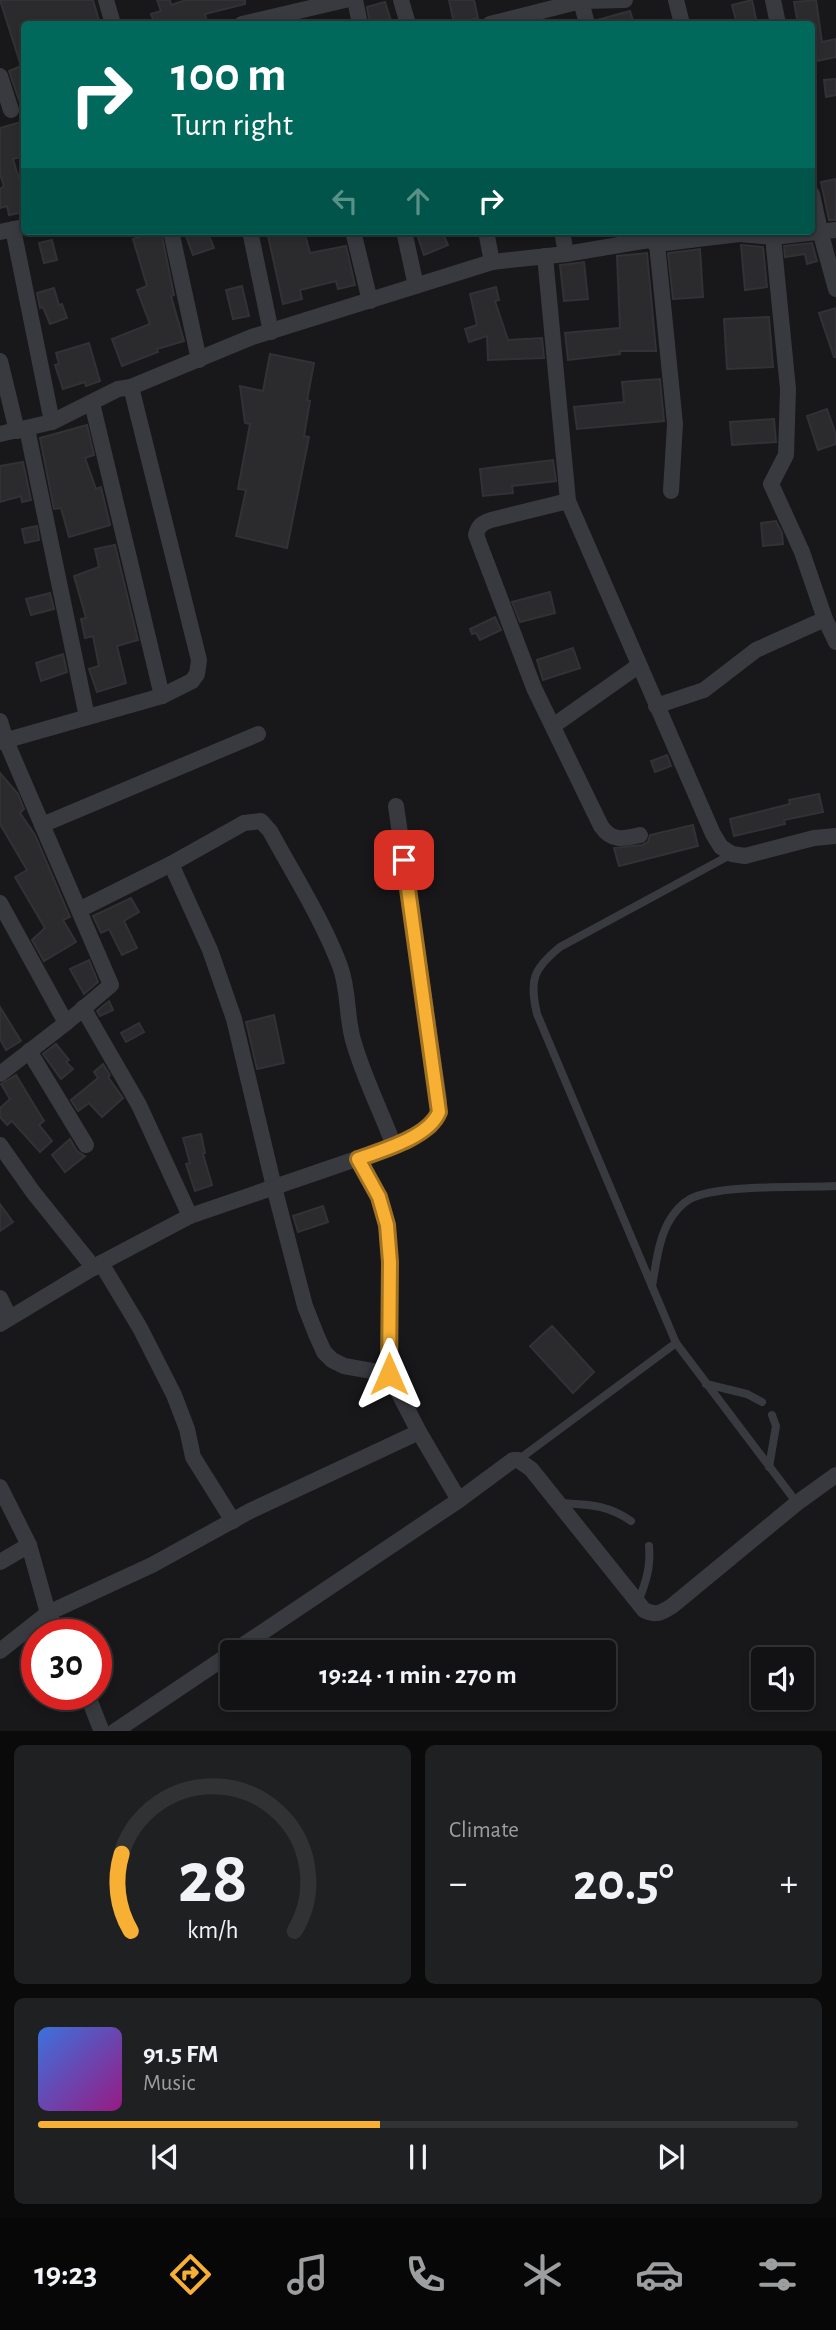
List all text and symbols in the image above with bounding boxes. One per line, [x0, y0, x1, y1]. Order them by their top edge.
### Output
icon: right [56, 49, 147, 140]
text: 100 m [171, 51, 287, 100]
text: Turn right [171, 109, 293, 141]
icon: left [326, 182, 364, 220]
icon: ahead [399, 182, 437, 220]
icon: right [472, 182, 510, 220]
pin [374, 830, 434, 890]
icon: arrive [385, 841, 423, 879]
position arrow [352, 1337, 426, 1411]
speed limit sign: 30 [21, 1619, 112, 1710]
map controls [751, 1647, 814, 1710]
button: sound [751, 1647, 814, 1710]
text: 19:24 · 1 min · 270 m [319, 1662, 517, 1688]
text: Climate [449, 1819, 519, 1842]
text: 28 [177, 1843, 248, 1916]
text: 20.5° [573, 1857, 674, 1909]
text: − [449, 1865, 467, 1903]
text: + [780, 1865, 798, 1903]
text: km/h [187, 1917, 238, 1942]
text: 91.5 FM [143, 2041, 218, 2067]
text: Music [143, 2072, 195, 2095]
icon: previous [146, 2138, 184, 2176]
icon: pause [399, 2138, 437, 2176]
icon: next [652, 2138, 690, 2176]
icon: directions [166, 2250, 215, 2299]
icon: music [283, 2250, 332, 2299]
icon: phone [401, 2250, 450, 2299]
icon: climate [518, 2250, 567, 2299]
icon: car [635, 2250, 684, 2299]
icon: filters [753, 2250, 802, 2299]
text: 19:23 [34, 2258, 97, 2290]

